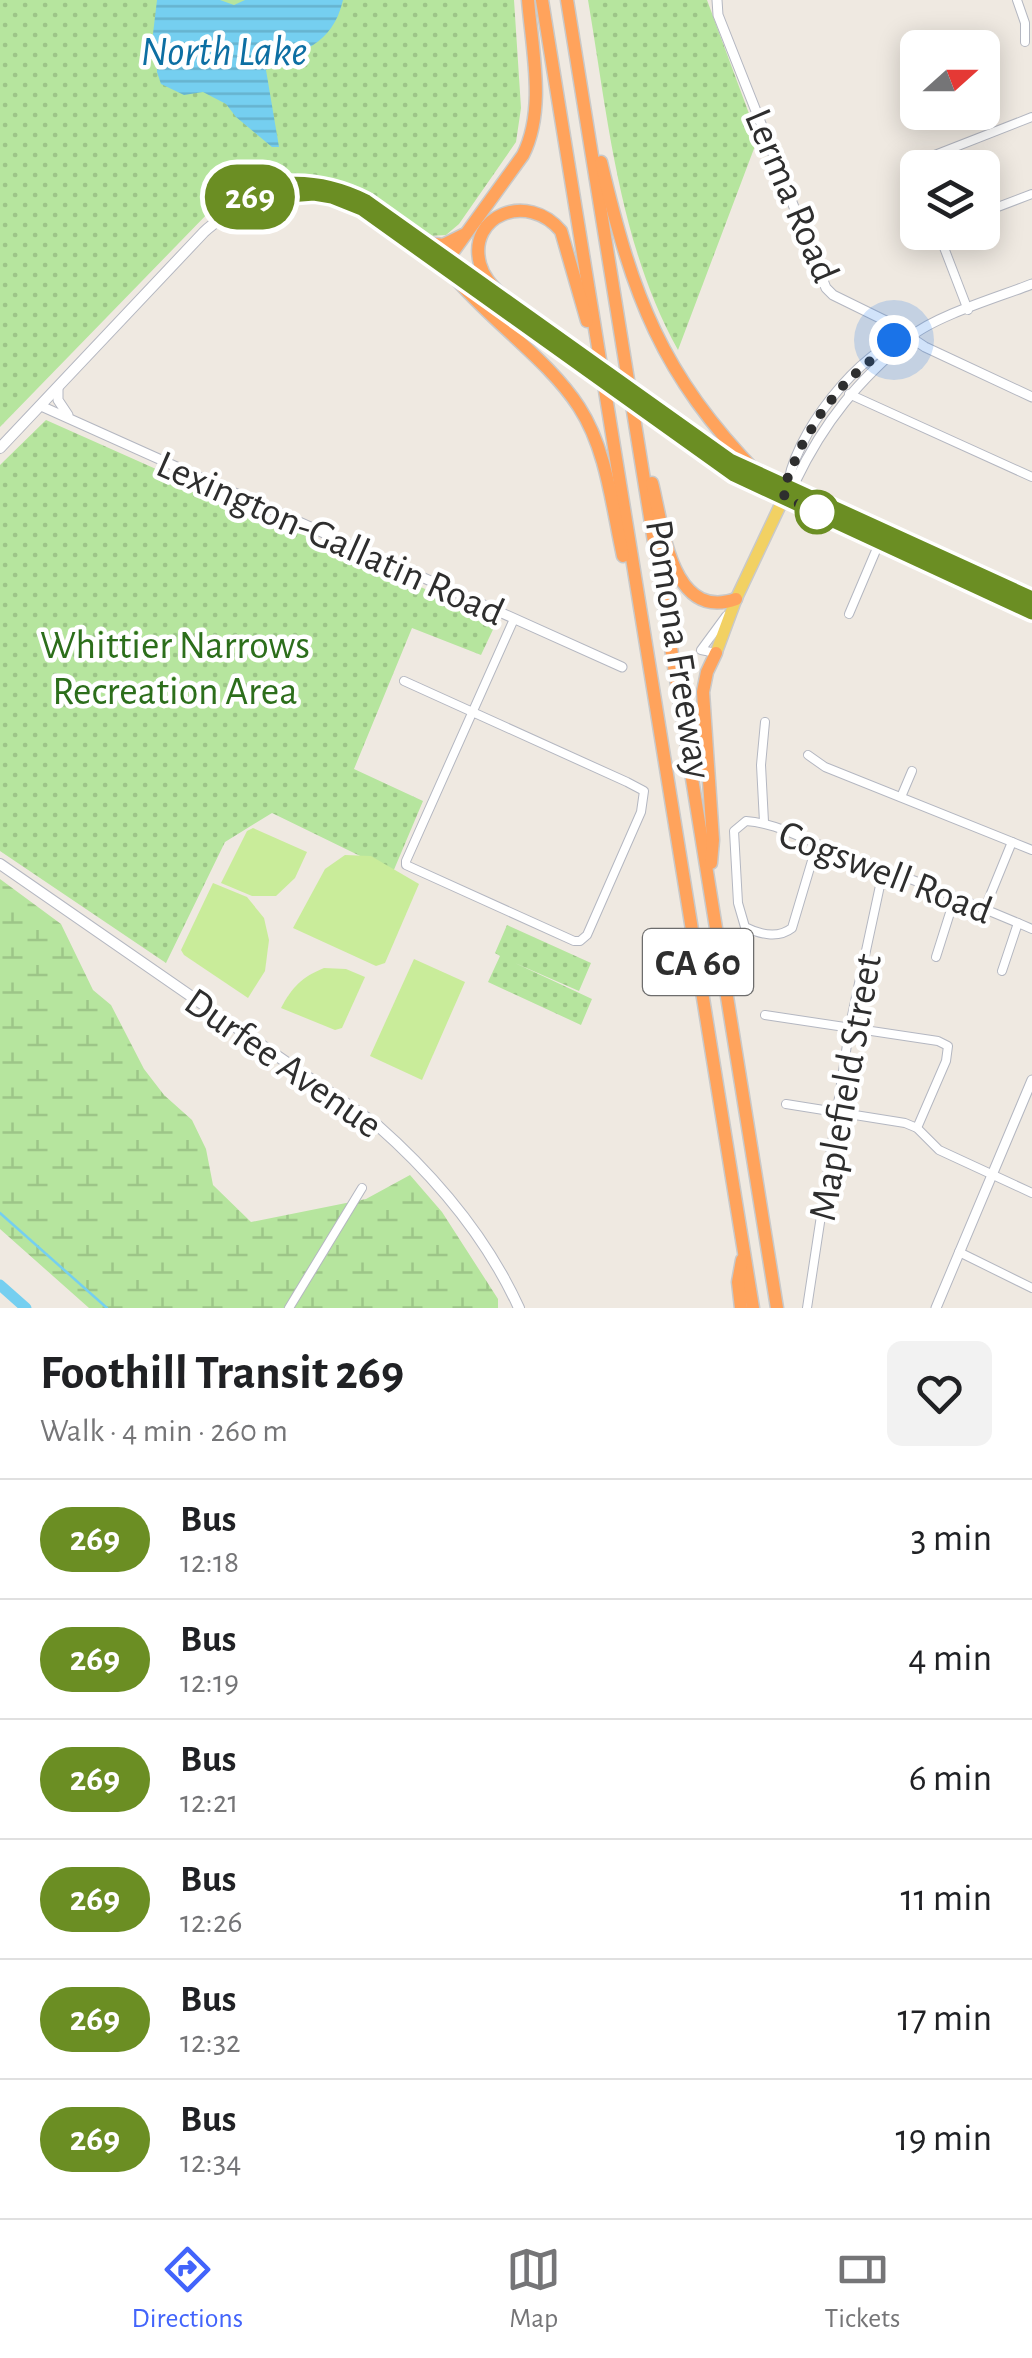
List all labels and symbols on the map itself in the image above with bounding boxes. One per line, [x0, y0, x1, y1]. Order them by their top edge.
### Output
north arrow [900, 30, 1000, 130]
water label: North Lake [141, 31, 308, 73]
street label: Lerma Road [737, 103, 846, 288]
line badge: 269 [192, 164, 308, 230]
your location [869, 315, 919, 365]
street label: Lexington-Gallatin Road [150, 444, 510, 633]
unlabelled marker [796, 491, 838, 533]
street label: Pomona Freeway [638, 517, 718, 782]
park label: Whittier Narrows Recreation Area [40, 626, 310, 712]
street label: Cogswell Road [773, 814, 997, 932]
road number: CA 60 [643, 929, 753, 995]
street label: Maplefield Street [803, 951, 889, 1224]
street label: Durfee Avenue [177, 981, 389, 1146]

